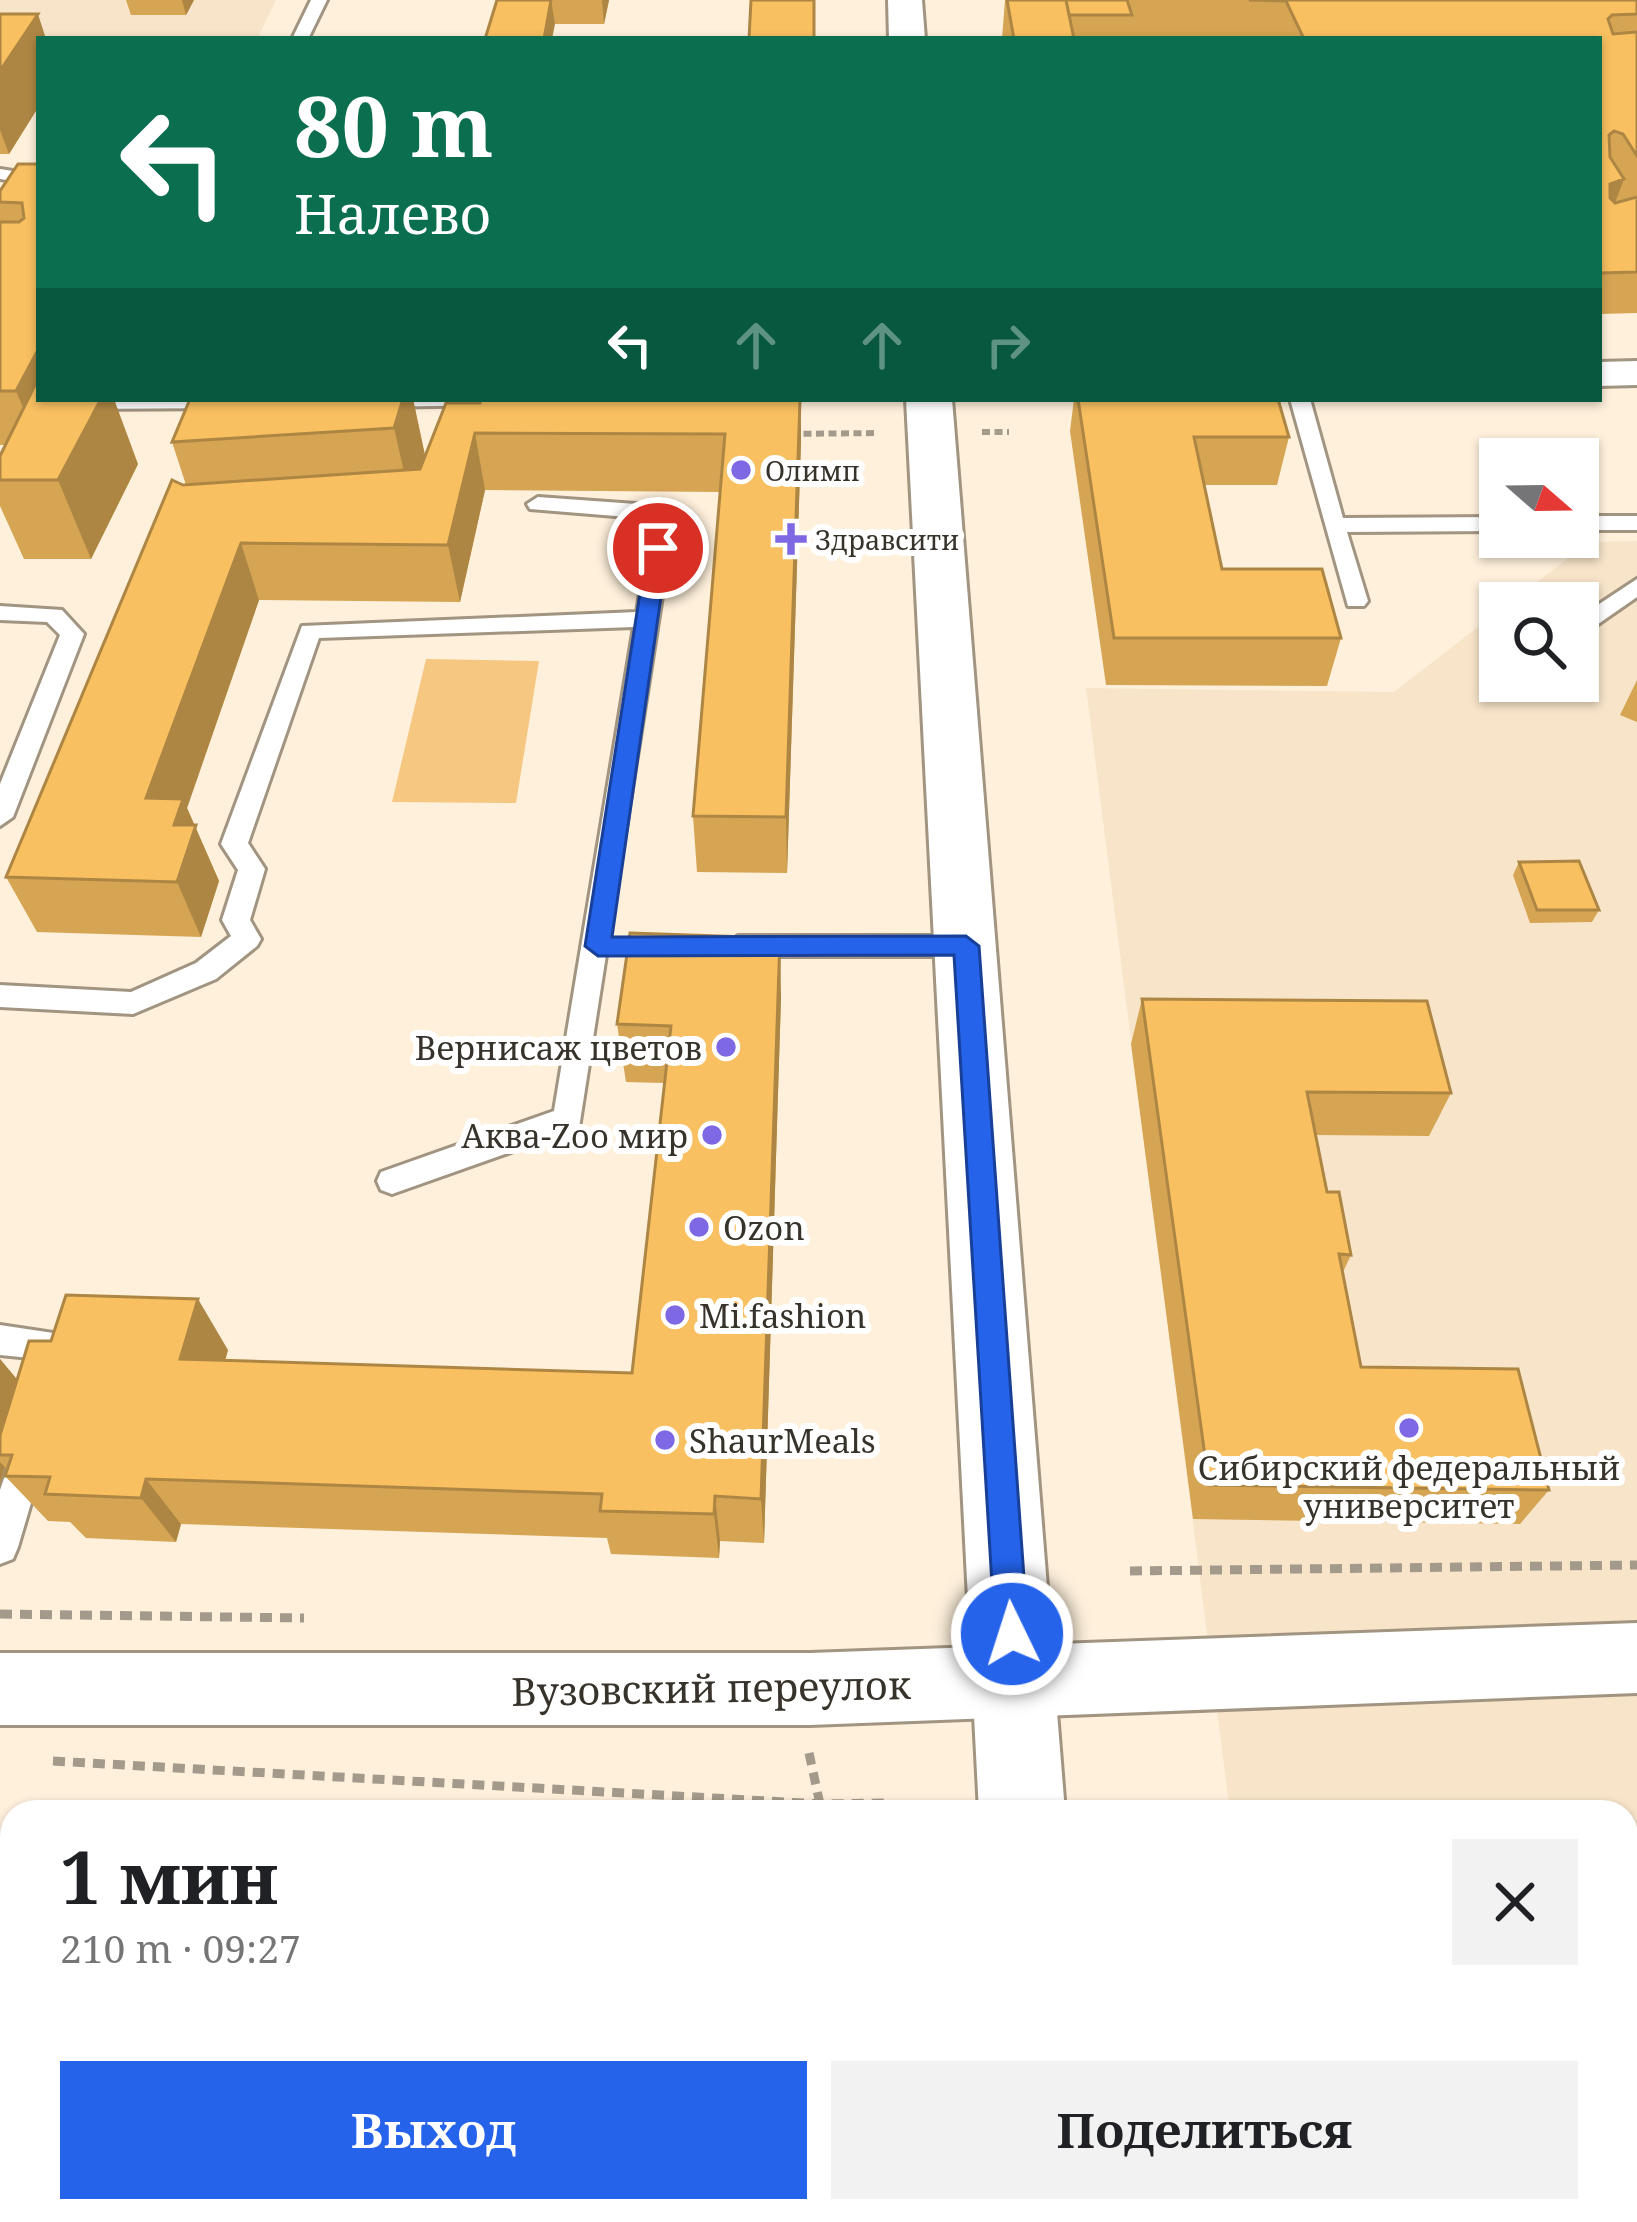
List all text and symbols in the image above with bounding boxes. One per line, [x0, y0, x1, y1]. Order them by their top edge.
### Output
text: 80 m [294, 67, 494, 182]
icon: left [96, 84, 252, 240]
text: Налево [294, 176, 491, 250]
icon: left [597, 312, 663, 378]
icon: ahead [723, 312, 789, 378]
icon: ahead [849, 312, 915, 378]
icon: right [975, 312, 1041, 378]
north arrow [1479, 438, 1599, 558]
map controls [1479, 438, 1599, 702]
place label: Олимп [765, 452, 860, 489]
marker: Олимп [728, 457, 754, 483]
pin [607, 497, 709, 599]
icon: arrive [625, 515, 691, 581]
place label: Здравсити [815, 521, 959, 558]
marker: Здравсити [778, 526, 804, 552]
button: search [1479, 582, 1599, 702]
place label: Вернисаж цветов [415, 1025, 702, 1070]
marker: Вернисаж цветов [713, 1034, 739, 1060]
place label: Аква-Zoo мир [461, 1113, 688, 1158]
marker: Аква-Zoo мир [699, 1122, 725, 1148]
place label: Ozon [723, 1205, 805, 1250]
marker: Ozon [686, 1214, 712, 1240]
place label: Mi.fashion [699, 1293, 866, 1338]
marker: Mi.fashion [662, 1302, 688, 1328]
marker: Сибирский федеральный университет [1396, 1415, 1422, 1441]
place label: ShаurMeals [689, 1418, 876, 1463]
marker: ShаurMeals [652, 1427, 678, 1453]
place label: Сибирский федеральный университет [1198, 1445, 1620, 1528]
position arrow [949, 1571, 1075, 1697]
street label: Вузовский переулок [511, 1657, 912, 1717]
text: 1 мин [60, 1827, 278, 1925]
button: close [1452, 1839, 1578, 1965]
text: 210 m · 09:27 [60, 1921, 301, 1974]
button: Выход [60, 2061, 807, 2199]
button: Поделиться [831, 2061, 1578, 2199]

